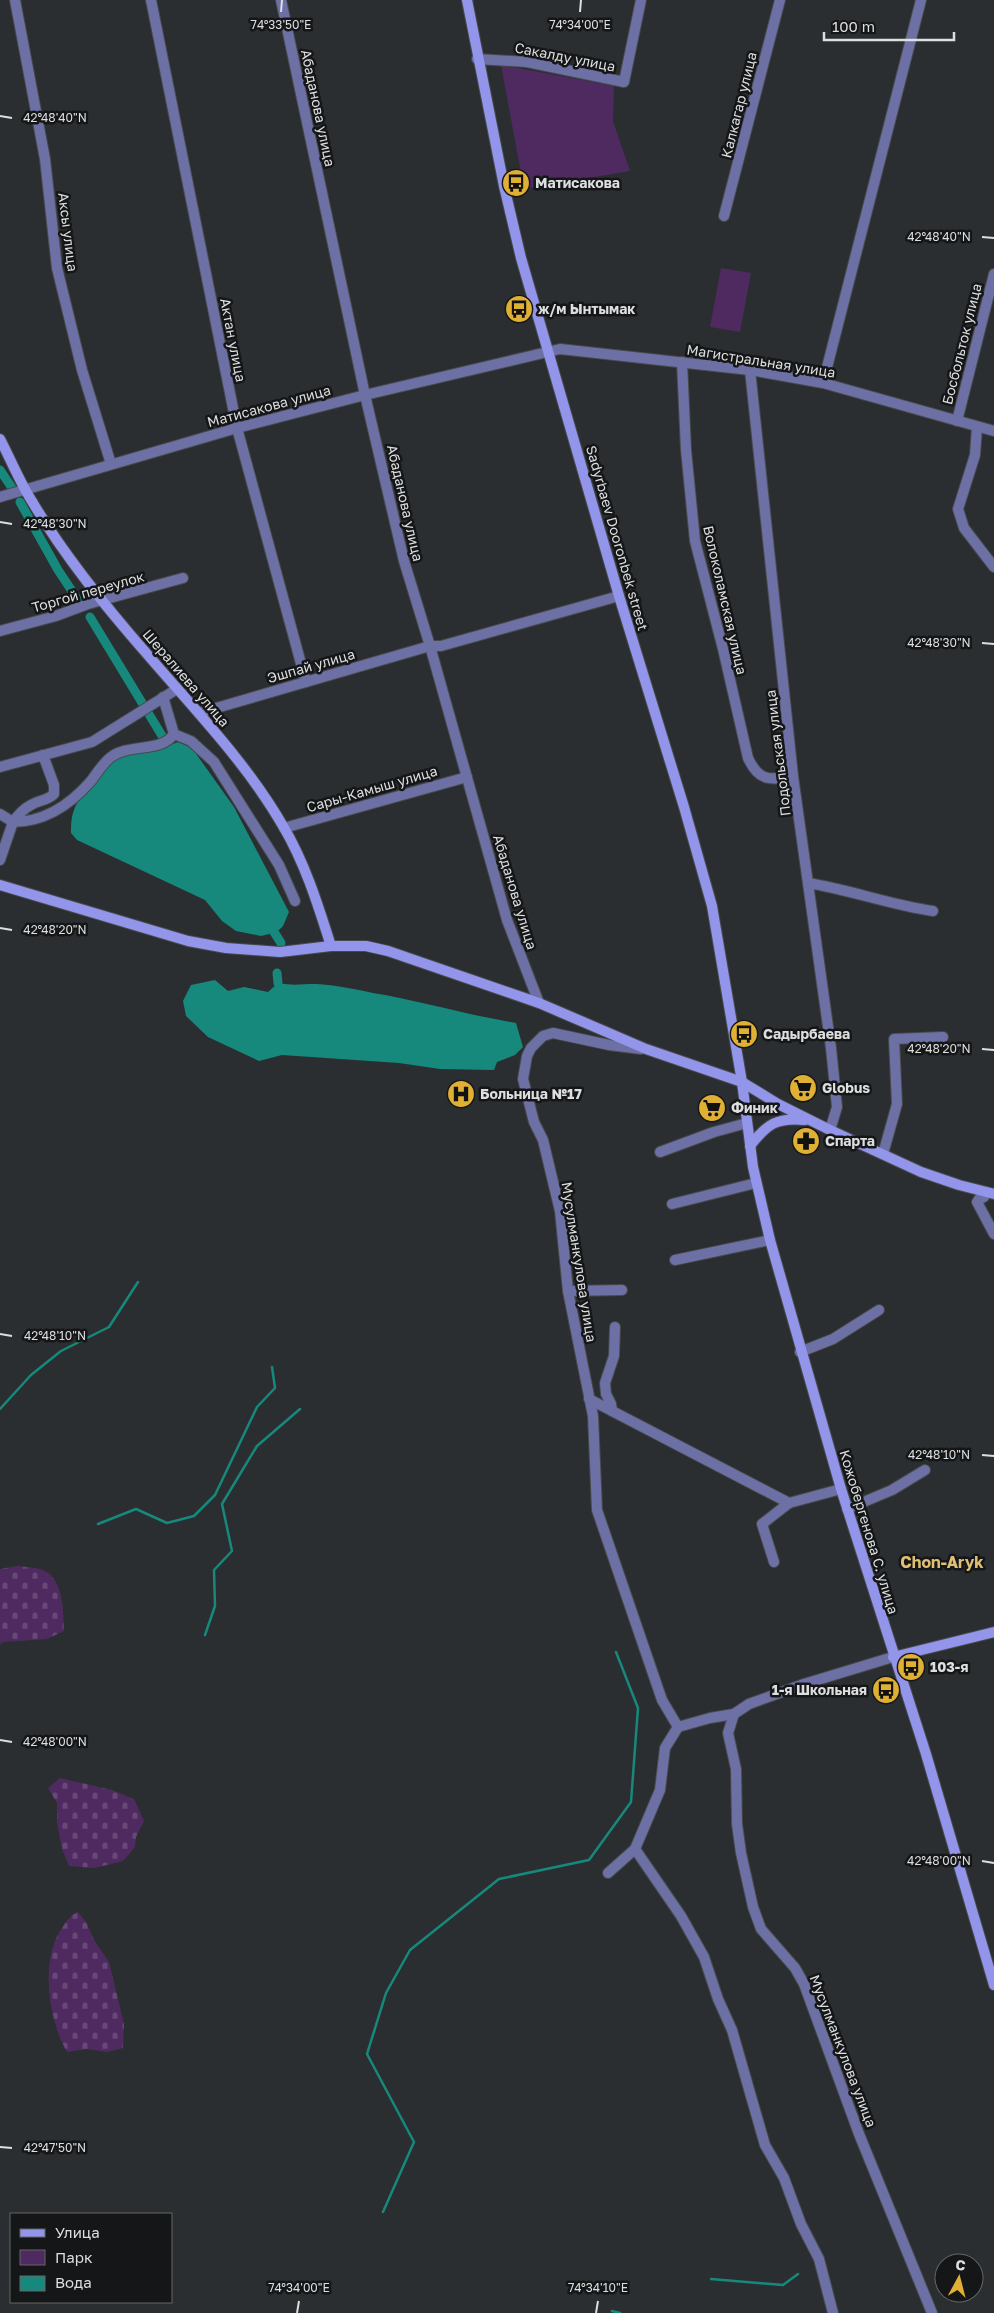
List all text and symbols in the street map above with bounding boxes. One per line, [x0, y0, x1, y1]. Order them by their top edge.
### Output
scale bar [824, 10, 954, 42]
text: 74°33'50"E [251, 17, 311, 32]
text: 74°34'00"E [549, 17, 611, 32]
text: 100 m [832, 17, 875, 35]
street label: Сакалду улица [513, 38, 617, 75]
street label: Абаданова улица [298, 48, 339, 168]
street label: Калкагар улица [717, 50, 760, 160]
text: 42°48'40"N [23, 110, 87, 125]
bus stop icon: Матисакова [501, 168, 531, 198]
place label: Матисакова [535, 174, 620, 191]
street label: Аксы улица [55, 191, 82, 272]
text: 42°48'40"N [907, 229, 971, 244]
street label: Босбольток улица [938, 281, 985, 406]
bus stop icon: ж/м Ынтымак [504, 294, 534, 324]
street label: Актан улица [217, 297, 250, 383]
place label: ж/м Ынтымак [538, 300, 635, 317]
street label: Магистральная улица [685, 340, 837, 381]
street label: Матисакова улица [205, 381, 333, 430]
street label: Абаданова улица [384, 443, 427, 563]
street label: Sadyrbaev Dooronbek street [583, 443, 652, 632]
text: 42°48'30"N [23, 516, 87, 531]
street label: Волоколамская улица [700, 524, 751, 676]
street label: Торгой переулок [30, 567, 146, 616]
street label: Шералиева улица [139, 626, 233, 730]
text: 42°48'30"N [907, 635, 971, 650]
street label: Эшпай улица [265, 645, 357, 686]
street label: Подольская улица [761, 689, 794, 817]
street label: Сары-Камыш улица [304, 762, 439, 815]
street label: Абаданова улица [490, 832, 541, 951]
text: 42°48'20"N [23, 922, 87, 937]
bus stop icon: Садырбаева [729, 1019, 759, 1049]
place label: Садырбаева [763, 1025, 850, 1042]
text: 42°48'20"N [907, 1041, 971, 1056]
supermarket icon: Globus [788, 1073, 818, 1103]
hospital icon: Больница №17 [446, 1079, 476, 1109]
place label: Globus [822, 1079, 870, 1096]
place label: Больница №17 [480, 1085, 582, 1102]
supermarket icon: Финик [697, 1093, 727, 1123]
place label: Финик [731, 1099, 778, 1116]
pharmacy icon: Спарта [791, 1126, 821, 1156]
place label: Спарта [825, 1132, 875, 1149]
street label: Мусулманкулова улица [558, 1181, 601, 1343]
text: 42°48'10"N [24, 1328, 86, 1343]
text: 42°48'10"N [908, 1447, 970, 1462]
street label: Кожобергенова С. улица [836, 1448, 903, 1616]
district label: Chon-Aryk [900, 1552, 984, 1572]
bus stop icon: 103-я [896, 1652, 926, 1682]
place label: 103-я [930, 1658, 968, 1675]
bus stop icon: 1-я Школьная [871, 1675, 901, 1705]
place label: 1-я Школьная [772, 1681, 867, 1698]
text: 42°48'00"N [23, 1734, 87, 1749]
text: 42°48'00"N [907, 1853, 971, 1868]
street label: Мусулманкулова улица [807, 1972, 880, 2129]
text: 42°47'50"N [24, 2140, 86, 2155]
legend [10, 2213, 172, 2303]
text: Улица [55, 2223, 100, 2241]
text: Парк [55, 2248, 93, 2266]
north arrow [934, 2253, 984, 2303]
text: С [955, 2256, 967, 2274]
text: Вода [55, 2273, 92, 2291]
text: 74°34'00"E [268, 2280, 330, 2295]
text: 74°34'10"E [568, 2280, 628, 2295]

